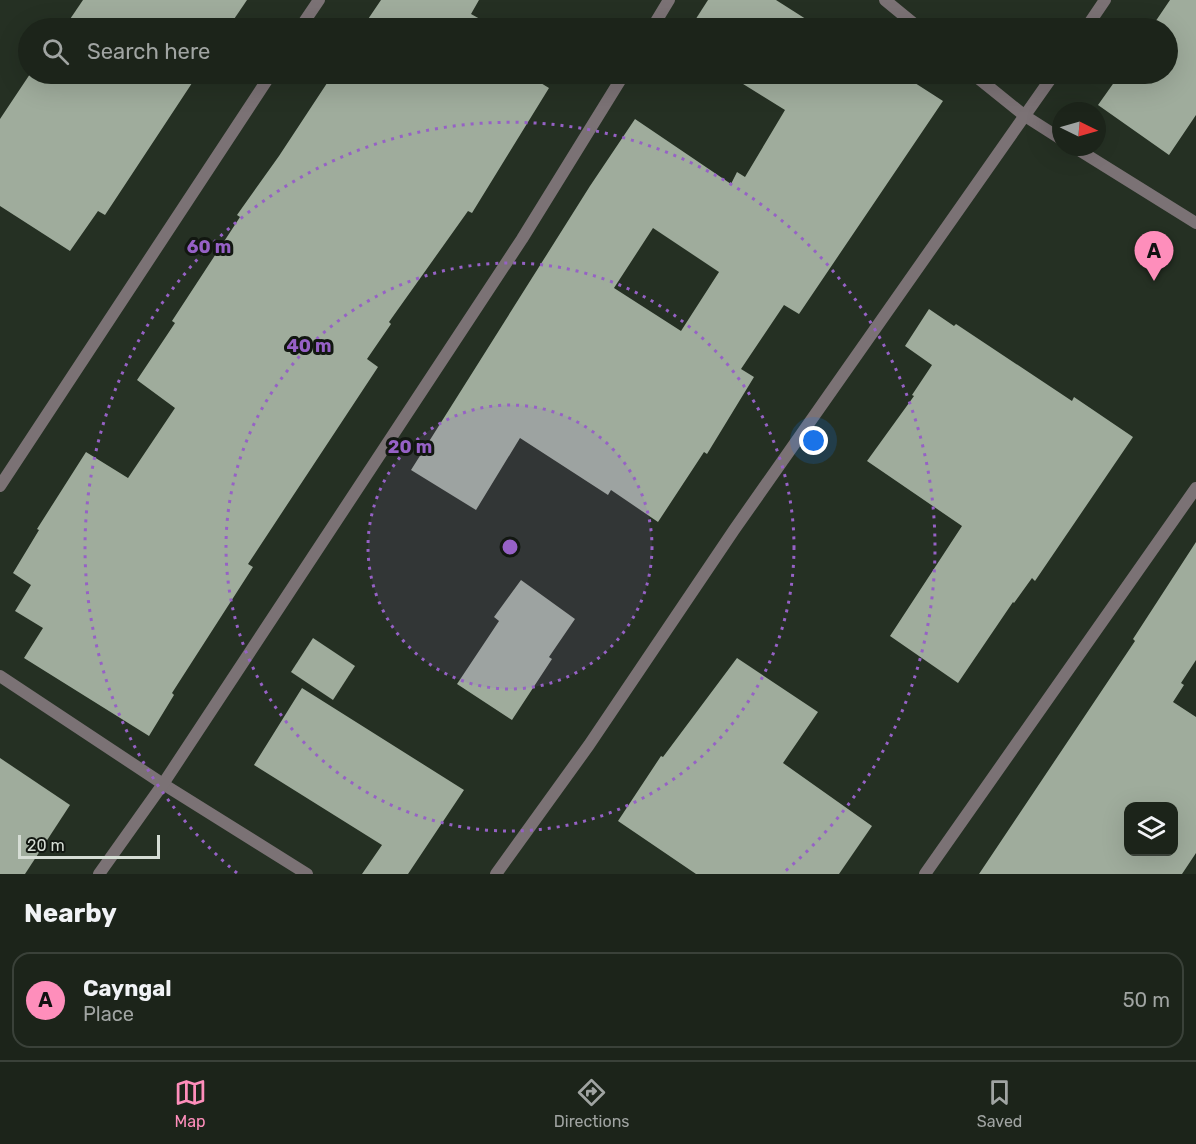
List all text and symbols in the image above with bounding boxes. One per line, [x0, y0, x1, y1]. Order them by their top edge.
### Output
search box [18, 18, 1178, 84]
icon: search [39, 35, 72, 68]
text: Search here [87, 38, 210, 65]
north arrow [1052, 102, 1106, 156]
pin: A [1134, 232, 1174, 281]
text: 60 m [187, 236, 231, 258]
text: 40 m [287, 335, 331, 357]
your location [799, 426, 828, 455]
text: 20 m [388, 436, 432, 458]
centre of rings [500, 537, 520, 557]
map controls [1124, 802, 1178, 856]
button: layers [1124, 802, 1178, 856]
scale bar [18, 832, 160, 860]
text: 20 m [27, 836, 65, 855]
text: Nearby [24, 898, 117, 929]
text: Cayngal [83, 975, 172, 1002]
text: A [38, 988, 53, 1012]
text: 50 m [1123, 988, 1170, 1012]
text: Place [83, 1002, 134, 1026]
tab: Map [174, 1076, 207, 1131]
tab: Directions [554, 1076, 630, 1131]
tab: Saved [977, 1076, 1022, 1131]

